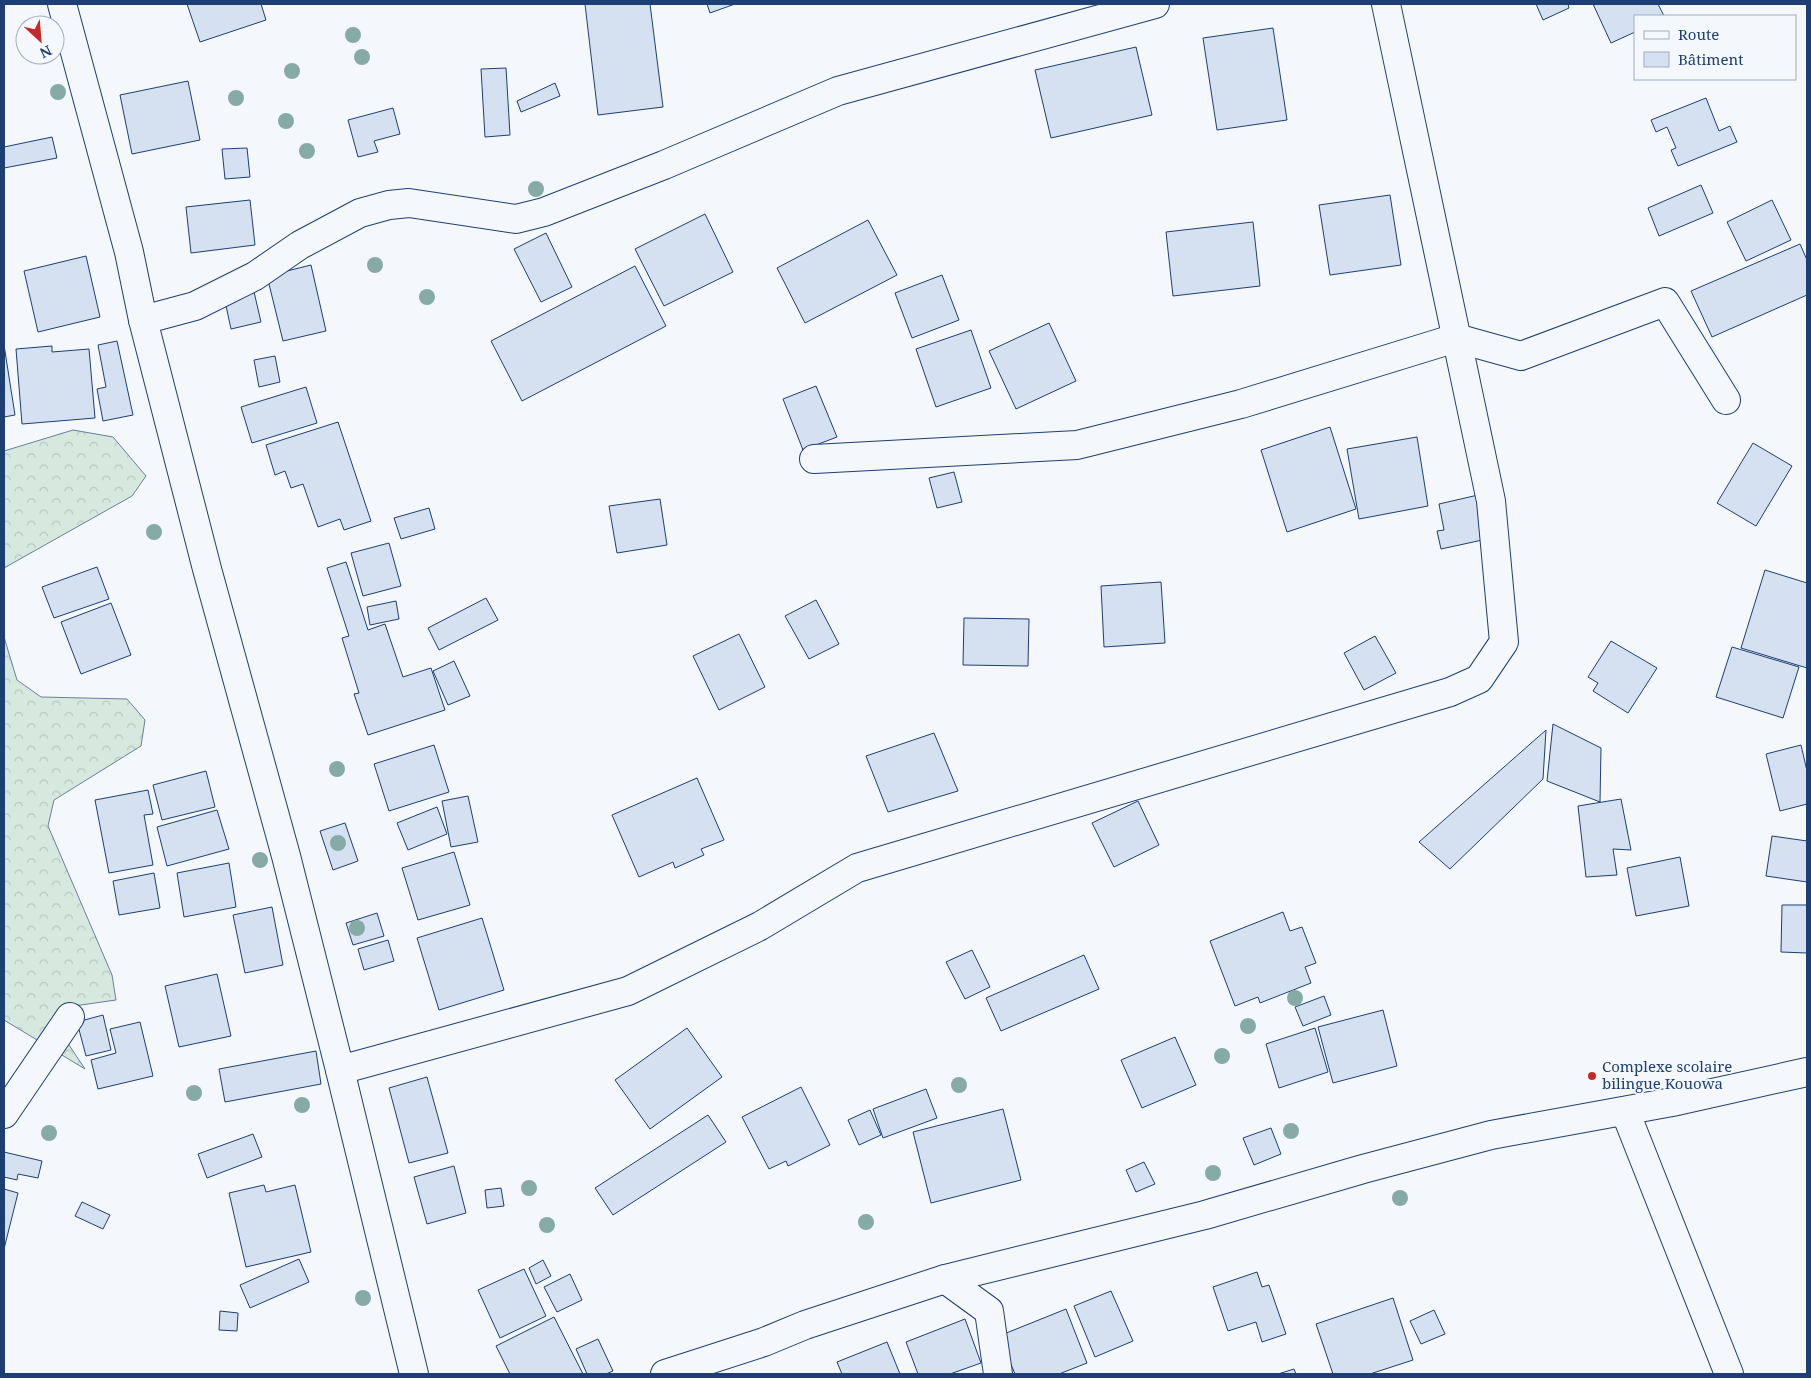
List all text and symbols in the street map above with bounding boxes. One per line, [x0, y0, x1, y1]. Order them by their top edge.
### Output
north arrow [15, 15, 65, 65]
legend [1634, 15, 1796, 80]
text: Route [1678, 24, 1719, 44]
text: N [37, 41, 55, 63]
text: Bâtiment [1678, 49, 1744, 69]
place label: Complexe scolaire bilingue Kouowa [1602, 1056, 1732, 1093]
marker: Complexe scolaire bilingue Kouowa [1586, 1070, 1598, 1082]

